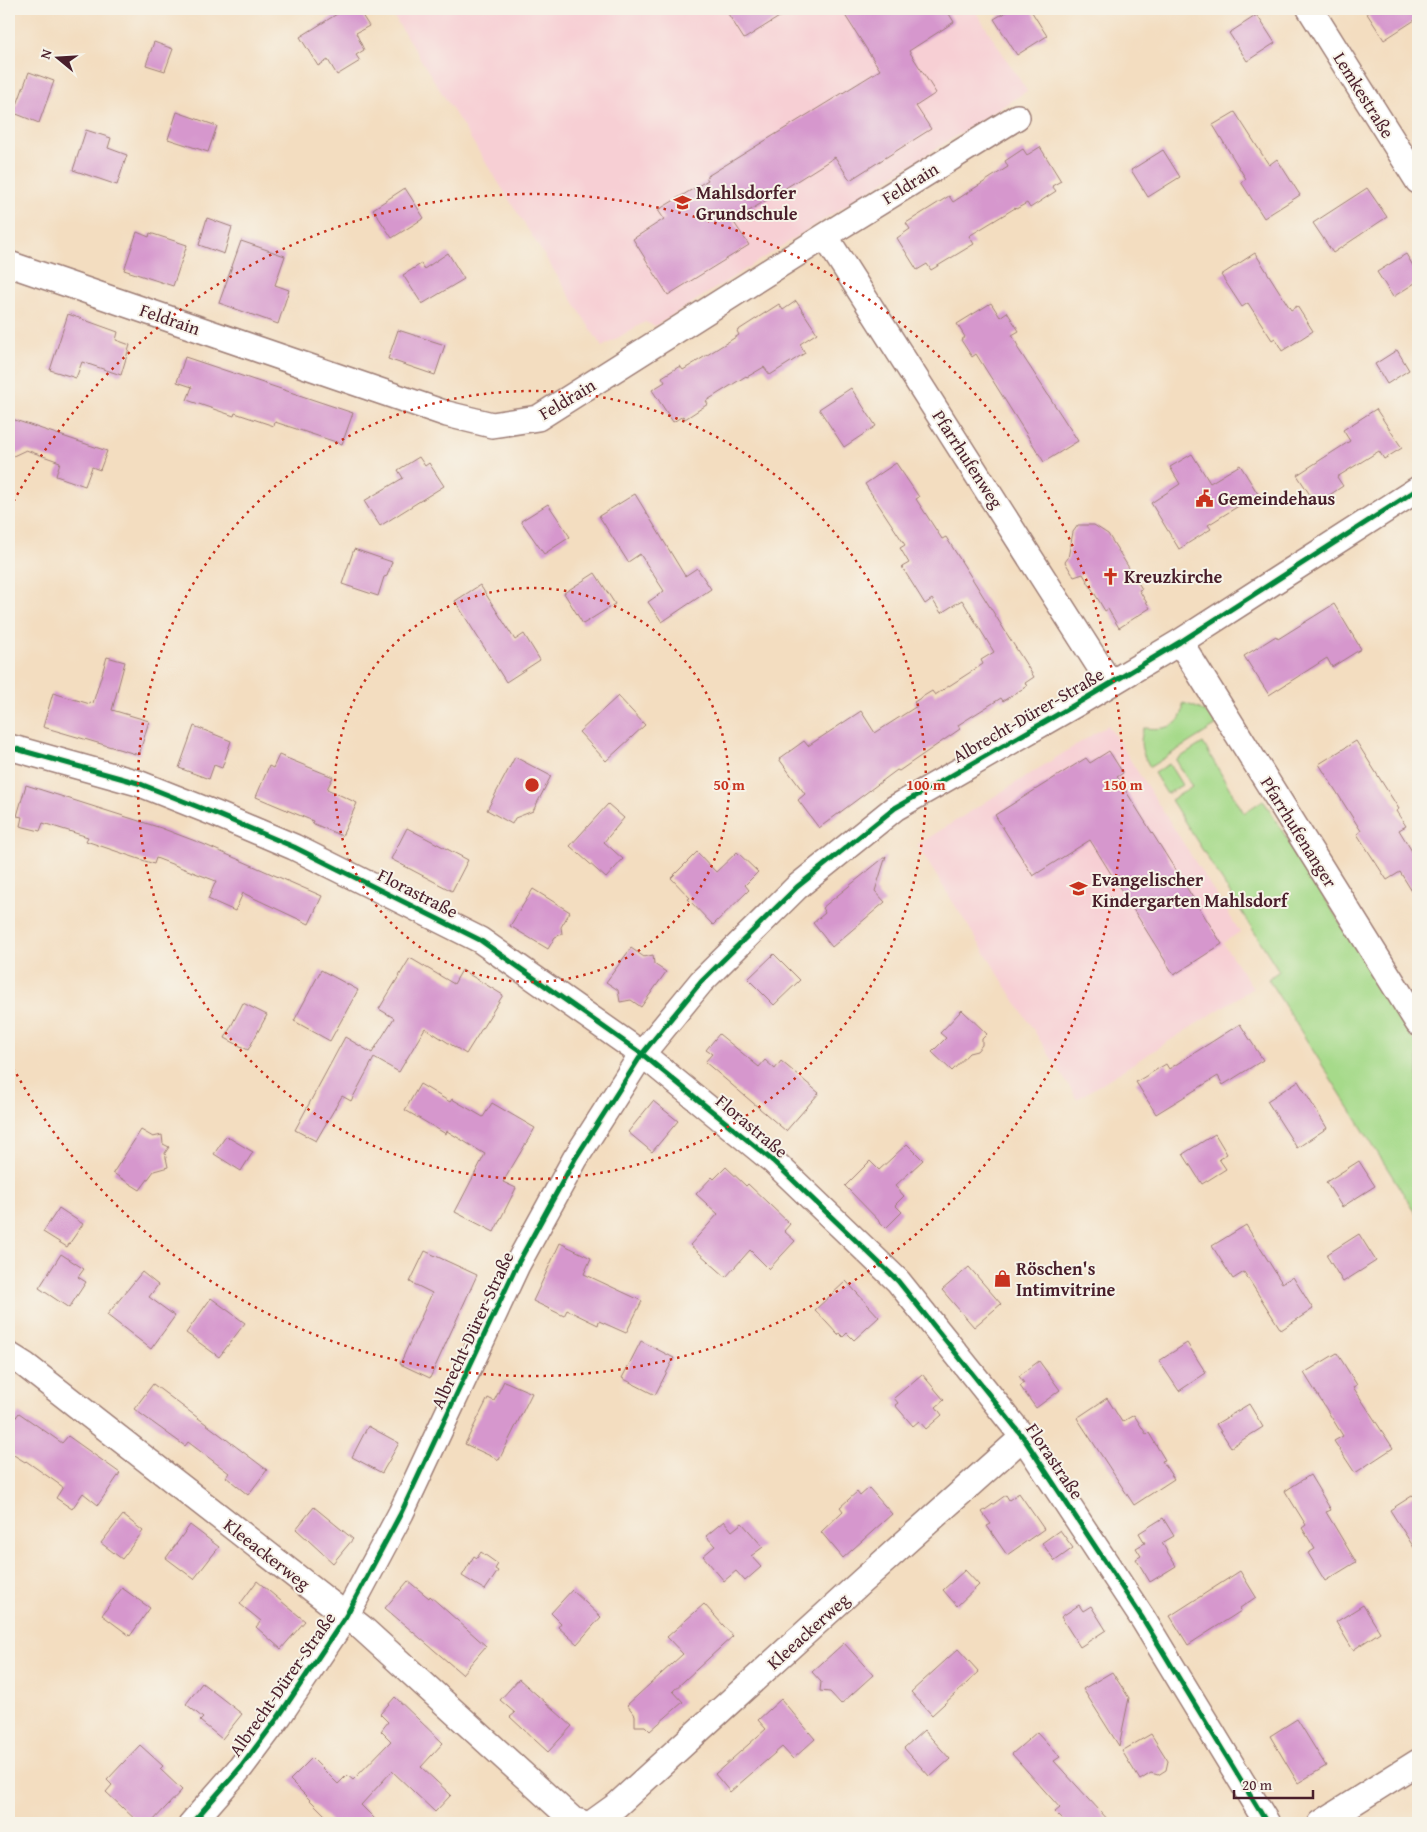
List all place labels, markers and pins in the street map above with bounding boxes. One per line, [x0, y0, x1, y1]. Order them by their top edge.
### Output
place label: Mahlsdorfer Grundschule [696, 179, 798, 227]
school or university icon: Mahlsdorfer Grundschule [672, 192, 692, 212]
place label: Gemeindehaus [1218, 485, 1336, 512]
public building icon: Gemeindehaus [1194, 488, 1214, 508]
place label: Kreuzkirche [1124, 563, 1223, 590]
church icon: Kreuzkirche [1100, 566, 1120, 586]
centre of rings [523, 776, 541, 794]
place label: Evangelischer Kindergarten Mahlsdorf [1092, 866, 1290, 914]
school or university icon: Evangelischer Kindergarten Mahlsdorf [1068, 879, 1088, 899]
place label: Röschen's Intimvitrine [1016, 1255, 1116, 1303]
shop icon: Röschen's Intimvitrine [992, 1268, 1012, 1288]

